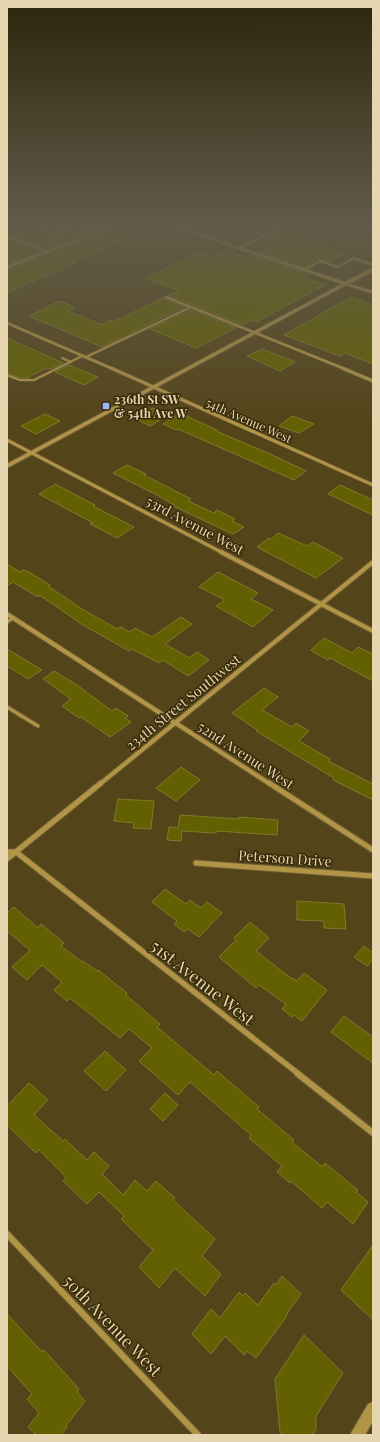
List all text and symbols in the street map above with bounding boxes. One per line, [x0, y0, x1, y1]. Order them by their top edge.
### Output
place label: 236th St SW & 54th Ave W [114, 391, 188, 421]
street label: 54th Avenue West [203, 394, 295, 446]
marker: 236th St SW & 54th Ave W [101, 401, 111, 411]
street label: 53rd Avenue West [143, 491, 248, 559]
street label: 234th Street Southwest [122, 649, 245, 754]
street label: 52nd Avenue West [194, 717, 299, 794]
street label: Peterson Drive [238, 845, 332, 871]
street label: 51st Avenue West [146, 934, 260, 1030]
street label: 50th Avenue West [59, 1269, 168, 1381]

